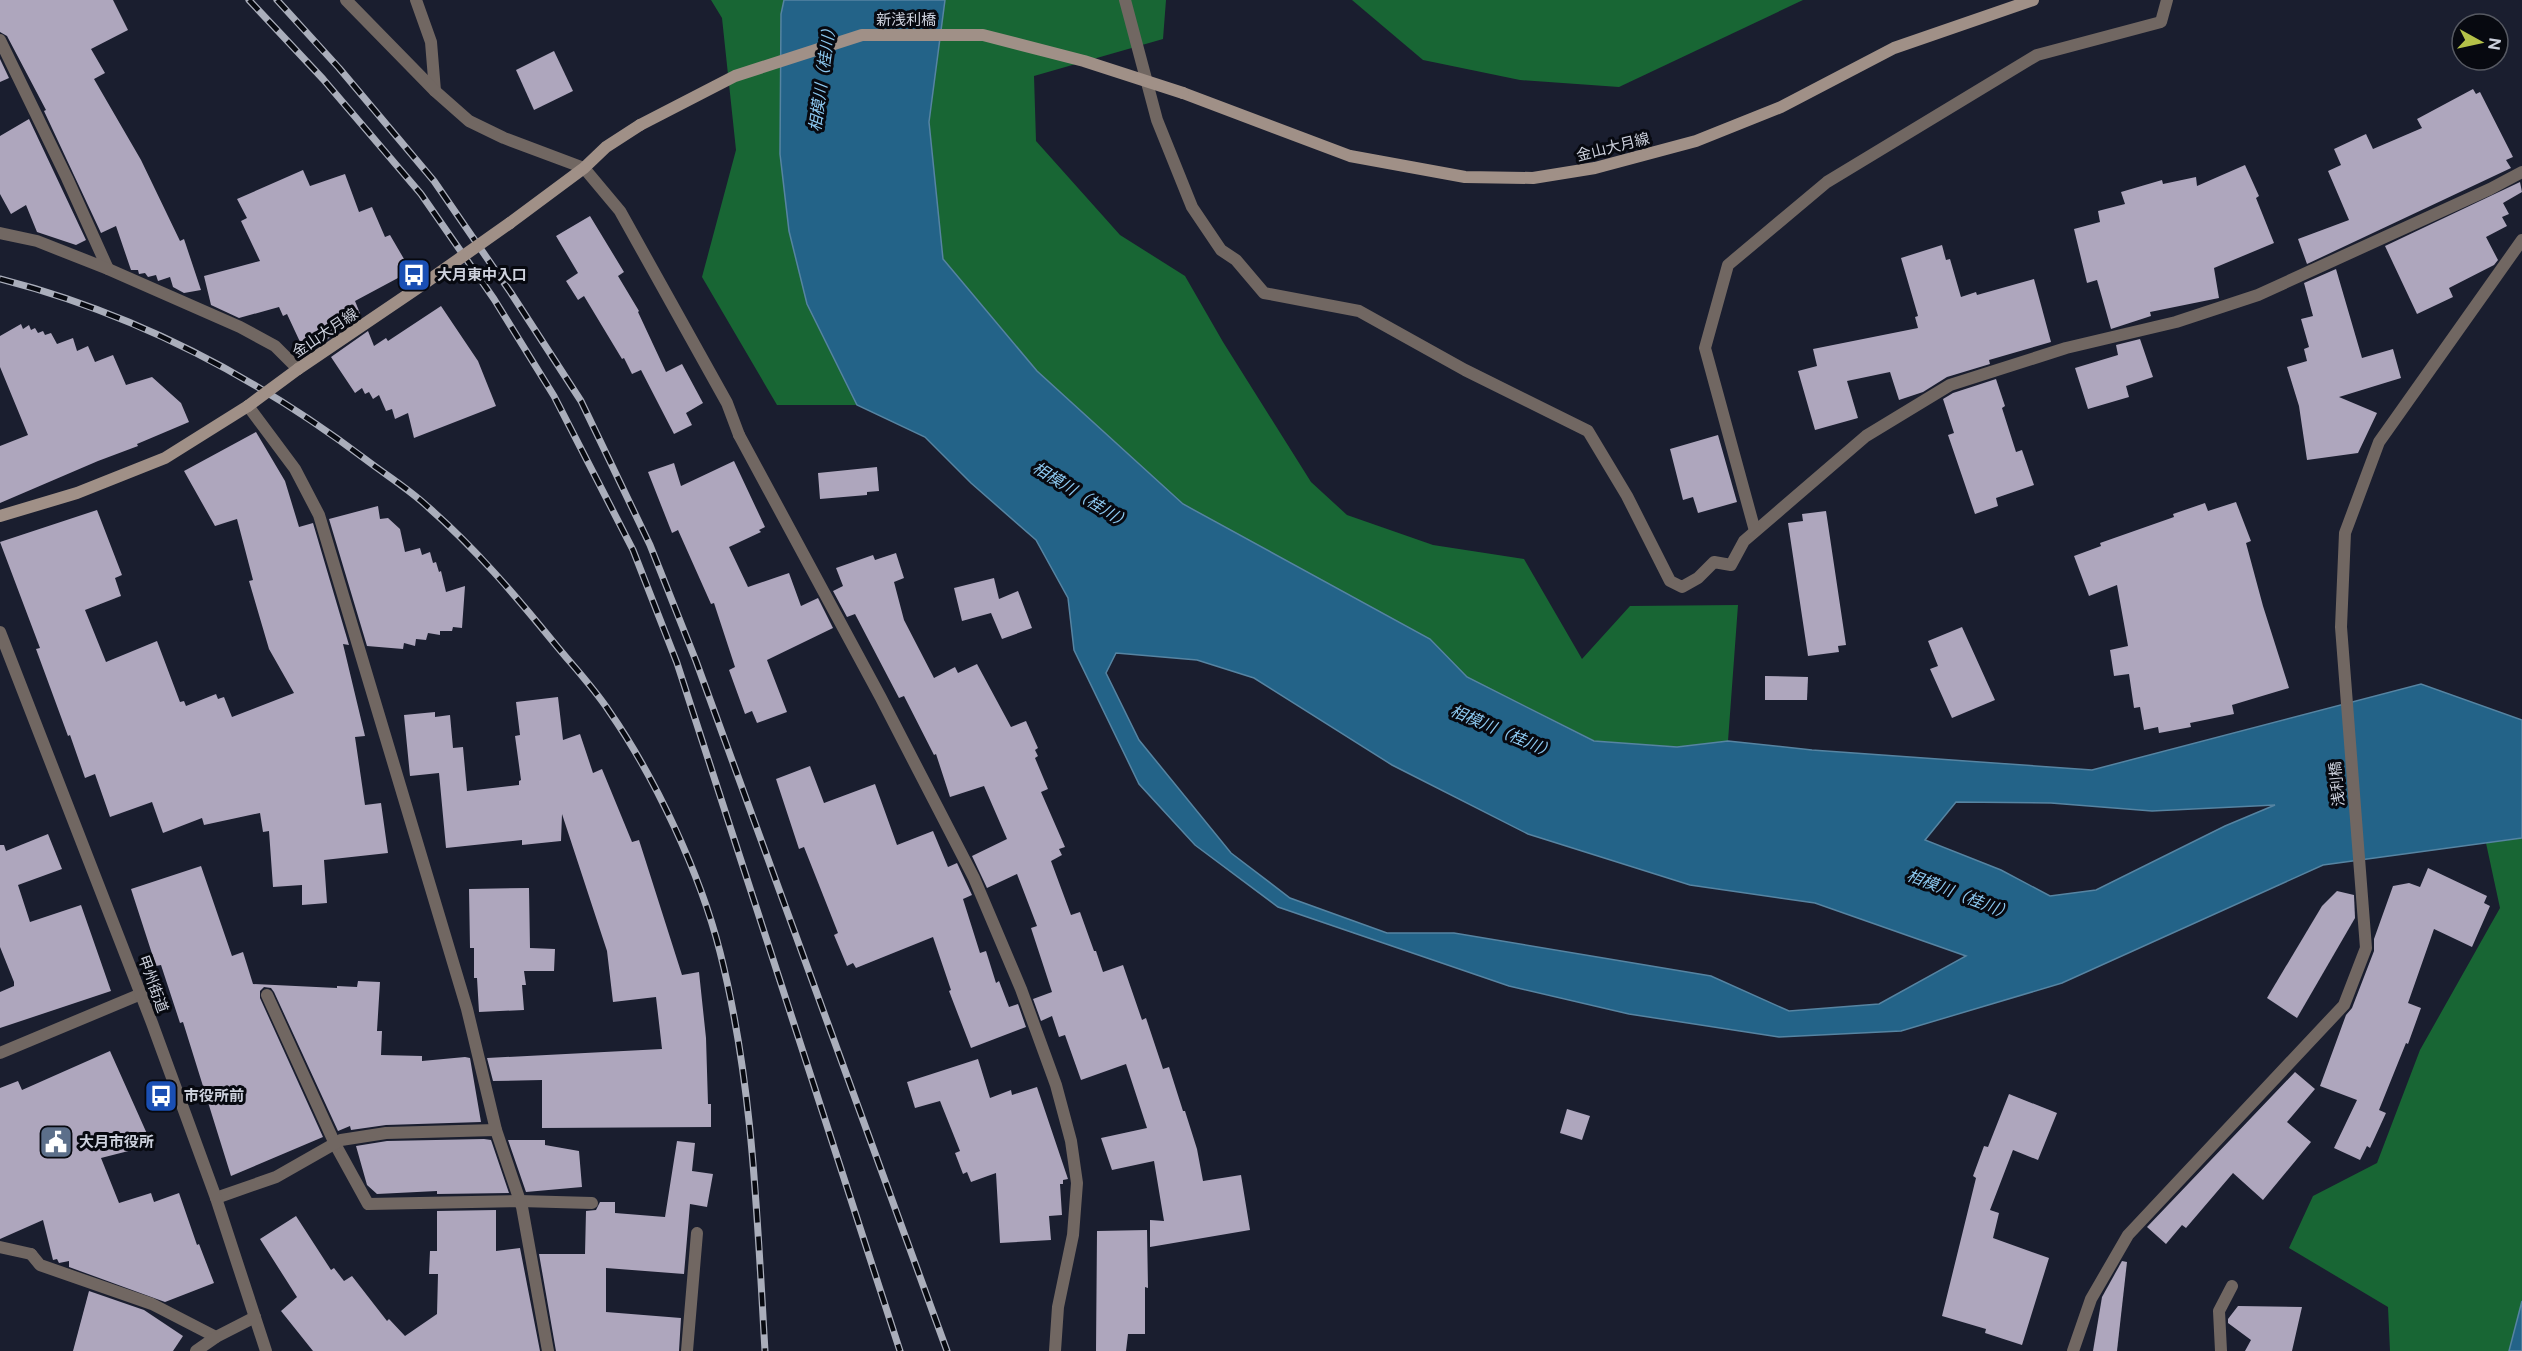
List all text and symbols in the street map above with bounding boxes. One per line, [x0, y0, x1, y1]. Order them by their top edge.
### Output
street label: 新浅利橋 [876, 11, 936, 28]
north arrow [2450, 12, 2510, 72]
water label: 相模川（桂川） [805, 19, 840, 133]
text: N [2484, 36, 2505, 52]
street label: 金山大月線 [1574, 129, 1651, 164]
bus stop icon: 大月東中入口 [396, 257, 432, 293]
place label: 大月東中入口 [437, 266, 527, 283]
street label: 金山大月線 [289, 305, 361, 361]
water label: 相模川（桂川） [1029, 458, 1134, 533]
water label: 相模川（桂川） [1448, 701, 1558, 762]
street label: 浅利橋 [2326, 761, 2347, 807]
water label: 相模川（桂川） [1904, 866, 2016, 923]
street label: 甲州街道 [135, 953, 172, 1015]
bus stop icon: 市役所前 [143, 1078, 179, 1114]
place label: 市役所前 [184, 1087, 244, 1104]
public building icon: 大月市役所 [38, 1124, 74, 1160]
place label: 大月市役所 [79, 1133, 154, 1150]

